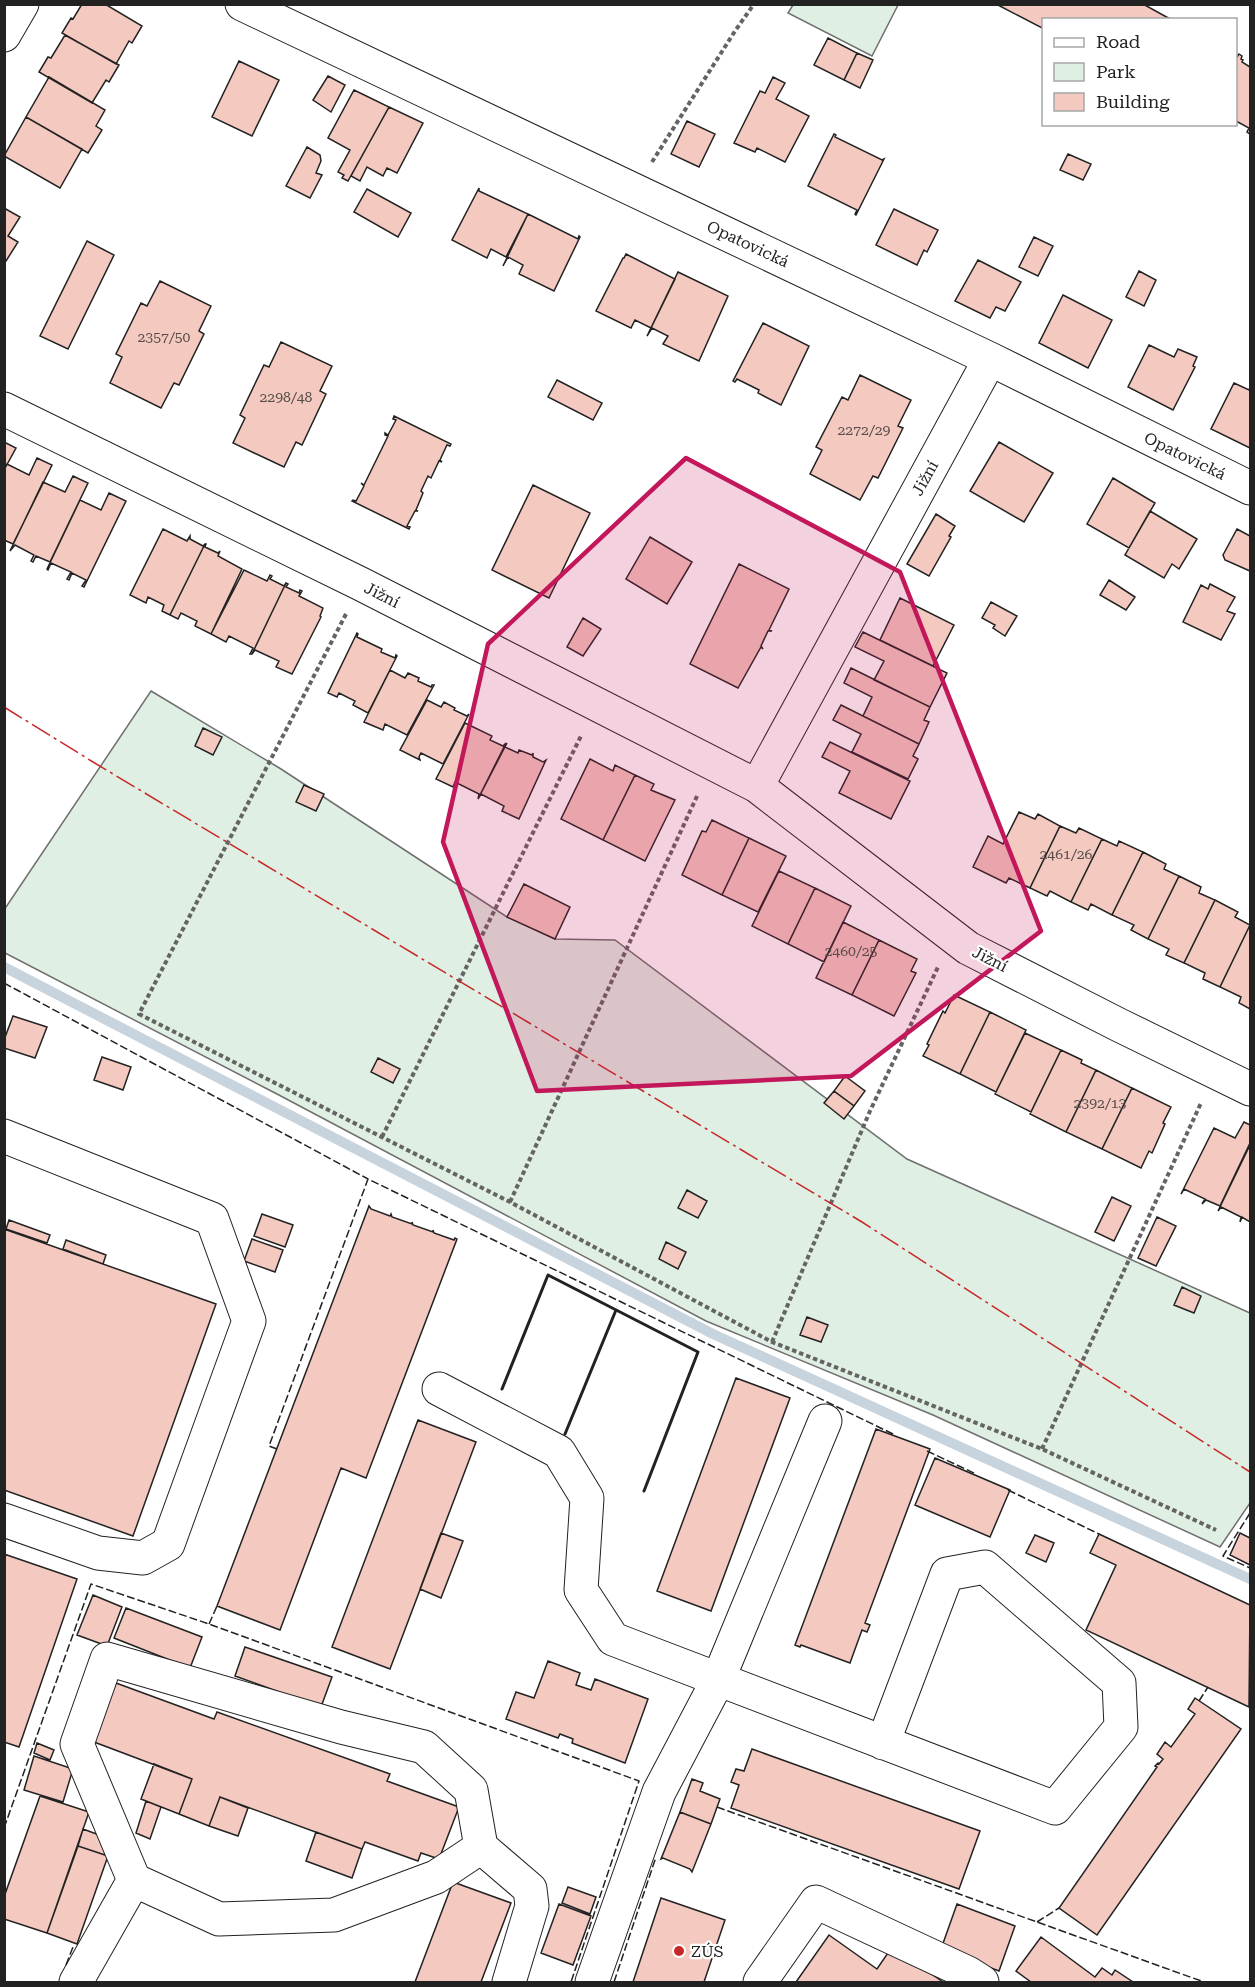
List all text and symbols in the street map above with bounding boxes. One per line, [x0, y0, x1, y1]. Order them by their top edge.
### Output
legend [1042, 18, 1237, 126]
text: Road [1096, 31, 1141, 52]
text: Park [1096, 61, 1136, 82]
text: Building [1096, 91, 1170, 112]
street label: Opatovická [704, 217, 792, 271]
house number: 2357/50 [138, 329, 191, 345]
house number: 2298/48 [260, 389, 313, 405]
house number: 2272/29 [838, 422, 891, 438]
street label: Opatovická [1141, 428, 1229, 484]
street label: Jižní [908, 457, 942, 499]
street label: Jižní [361, 578, 403, 612]
house number: 2461/26 [1040, 846, 1093, 862]
street label: Jižní [969, 942, 1011, 976]
house number: 2460/25 [825, 943, 878, 959]
house number: 2392/13 [1074, 1095, 1127, 1111]
place label: ZÚS [691, 1942, 724, 1961]
marker: ZÚS [672, 1944, 686, 1958]

